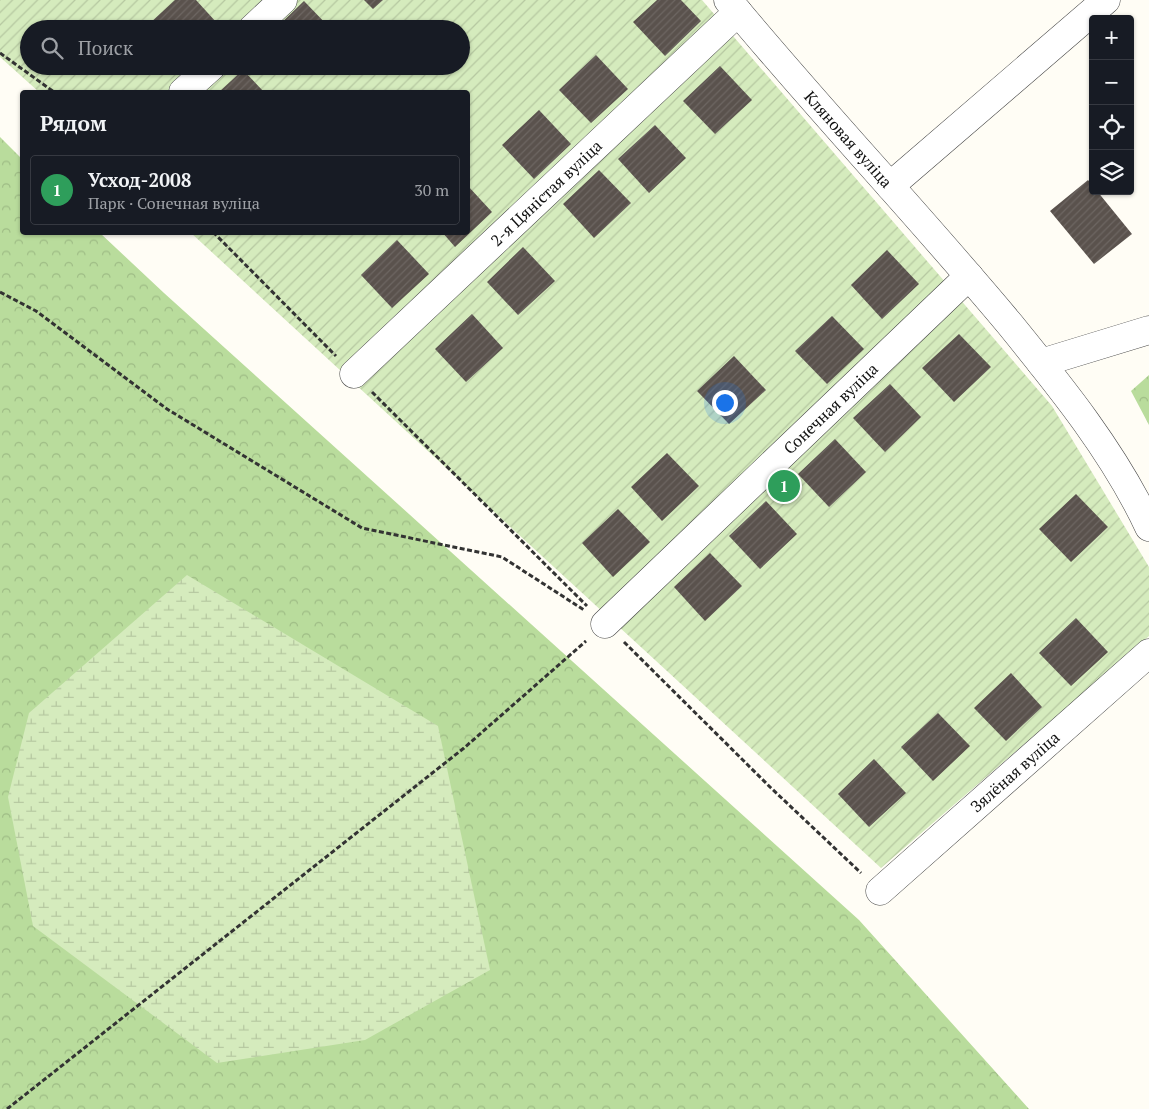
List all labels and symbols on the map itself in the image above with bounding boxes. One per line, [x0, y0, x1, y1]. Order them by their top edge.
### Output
street label: Кляновая вуліца [799, 86, 897, 192]
street label: 2-я Цяністая вуліца [486, 135, 607, 251]
street label: Сонечная вуліца [778, 358, 883, 459]
your location [712, 390, 738, 416]
pin: 1 [768, 467, 800, 505]
street label: Зялёная вуліца [966, 726, 1064, 817]

